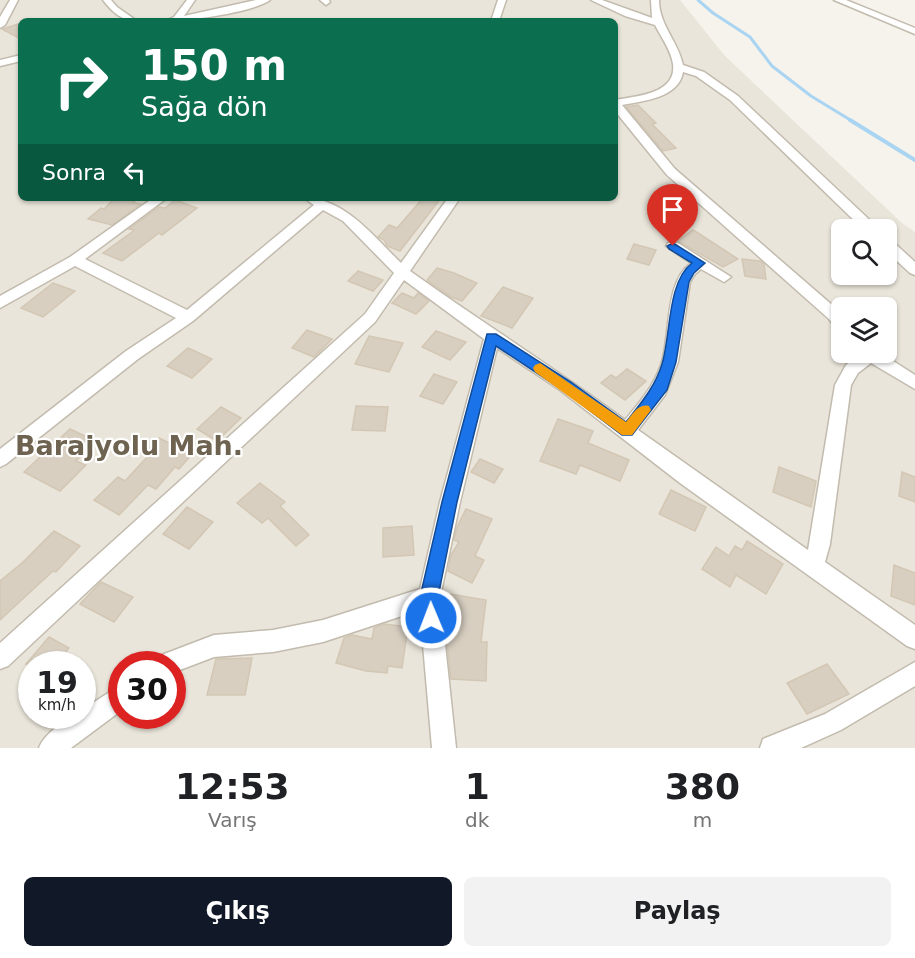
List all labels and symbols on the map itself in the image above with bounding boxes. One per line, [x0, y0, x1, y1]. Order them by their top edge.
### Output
pin [647, 184, 698, 246]
district label: Barajyolu Mah. [15, 430, 243, 461]
position arrow [399, 586, 463, 650]
speed limit sign: 30 [108, 651, 186, 729]

